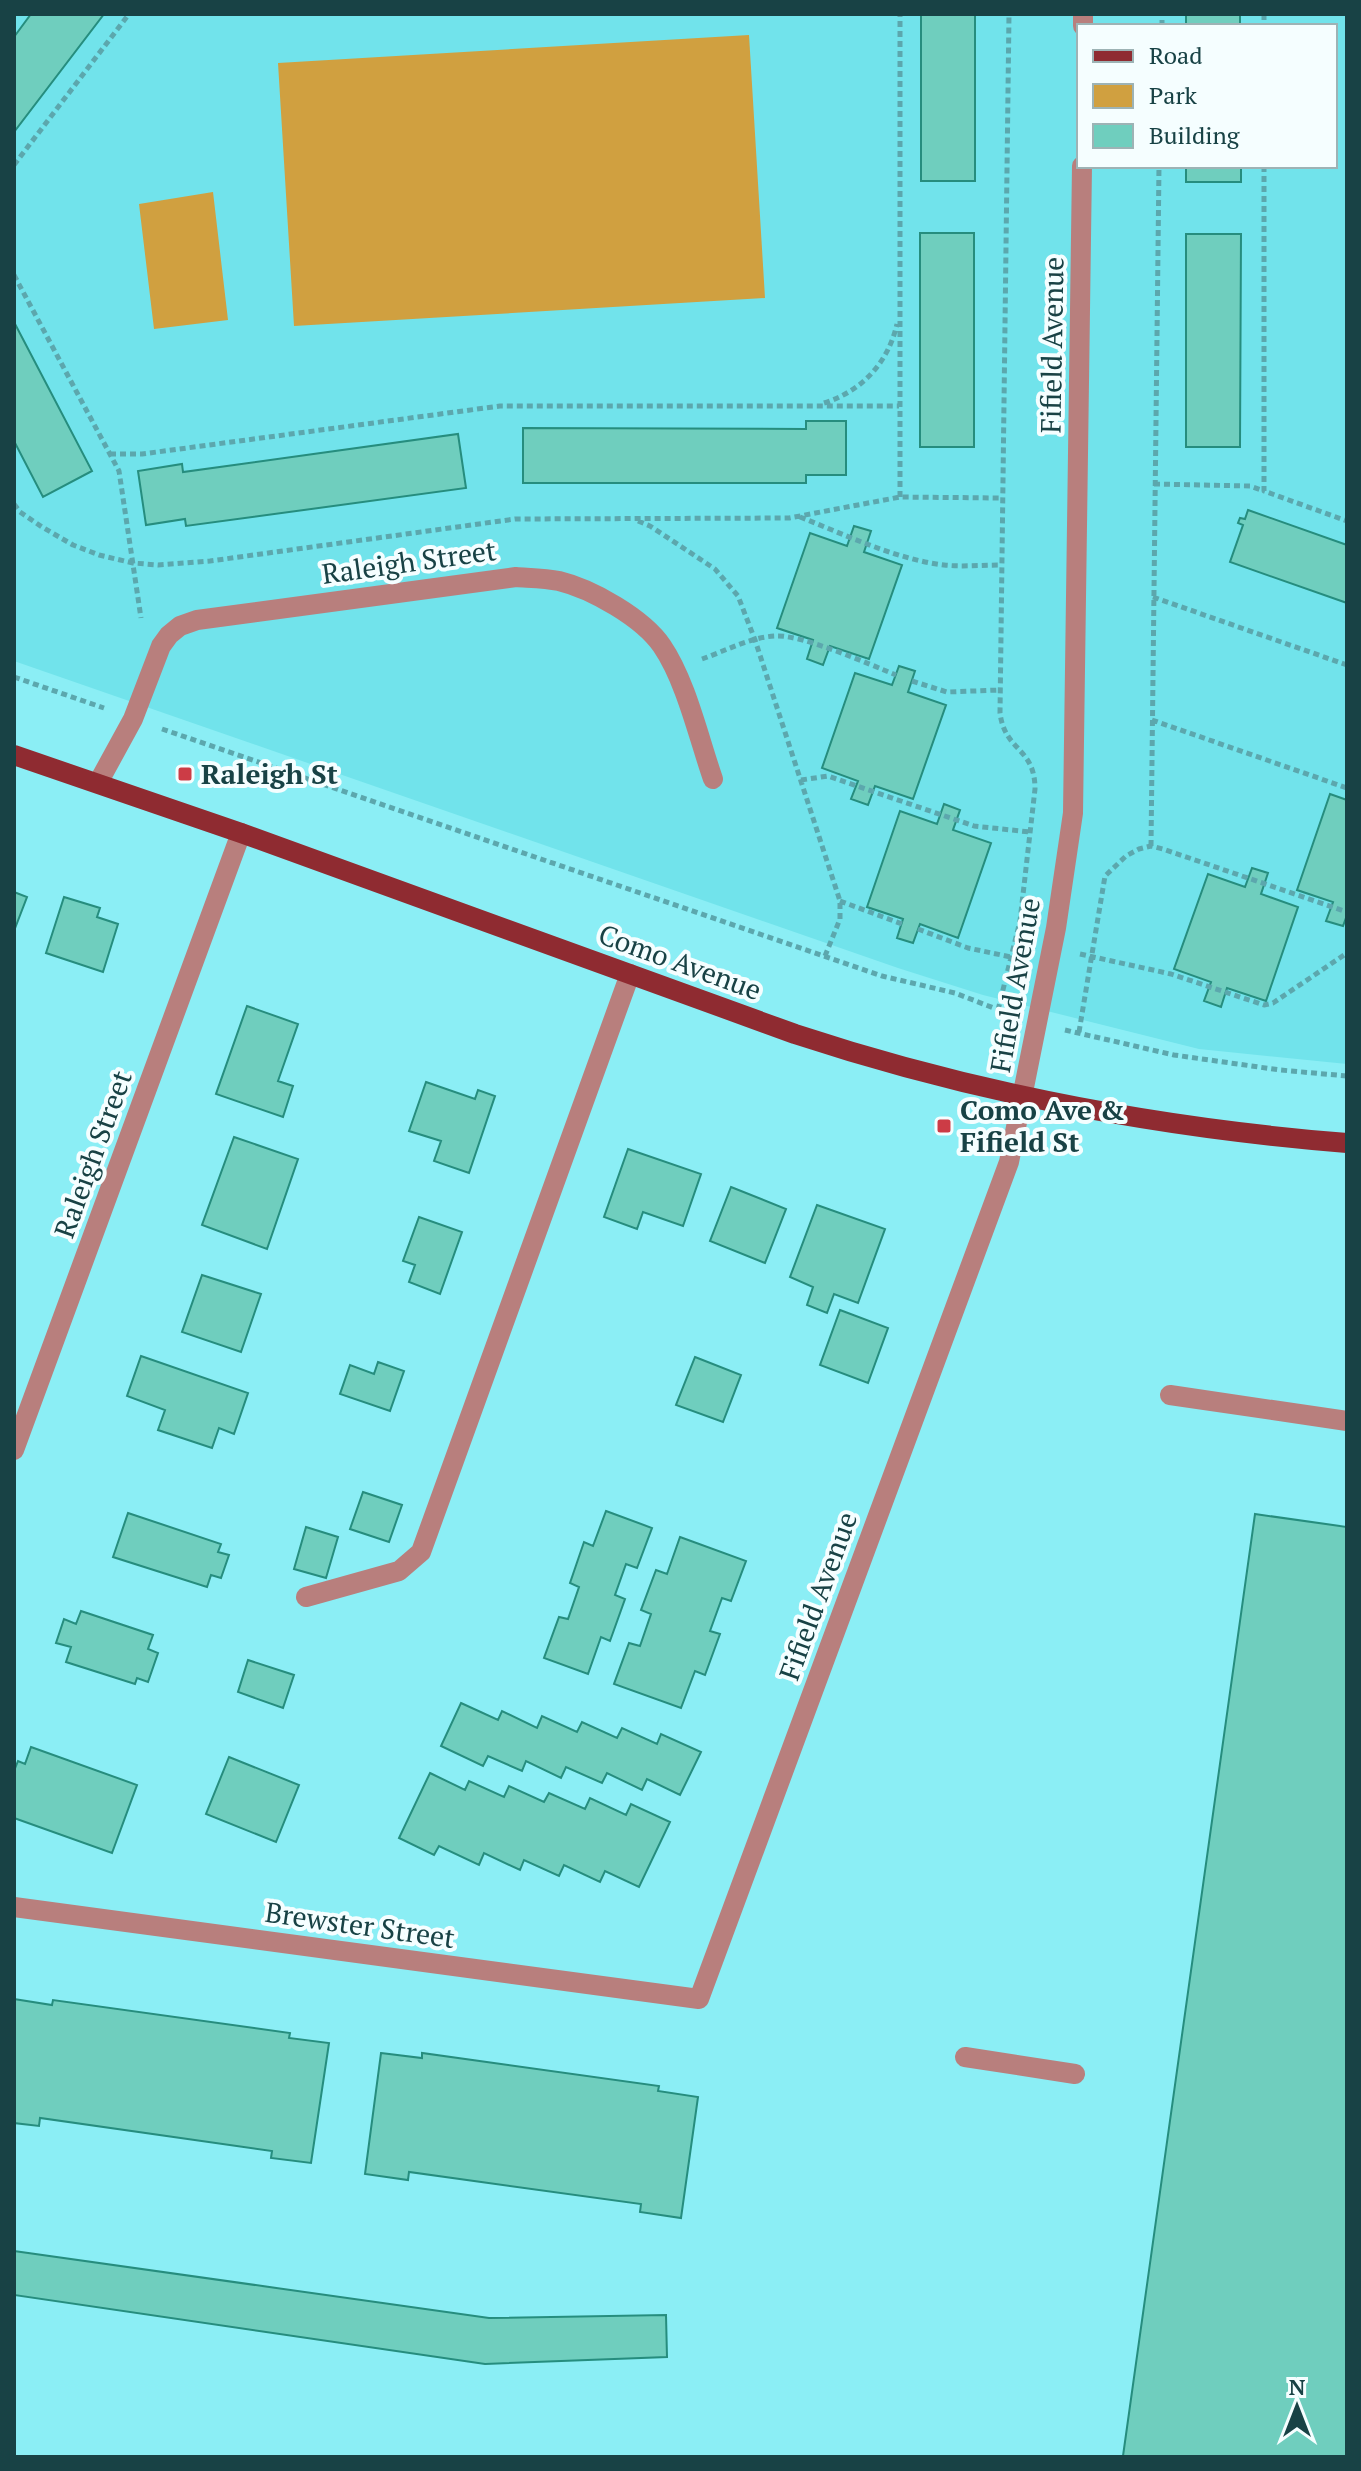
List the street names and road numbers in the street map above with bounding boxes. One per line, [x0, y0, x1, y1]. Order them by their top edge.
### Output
street label: Fifield Avenue [1031, 256, 1072, 434]
street label: Raleigh Street [319, 531, 499, 592]
street label: Fifield Avenue [981, 895, 1048, 1075]
street label: Como Avenue [594, 915, 767, 1008]
street label: Raleigh Street [45, 1064, 140, 1243]
street label: Fifield Avenue [770, 1507, 865, 1685]
street label: Brewster Street [263, 1893, 458, 1956]

